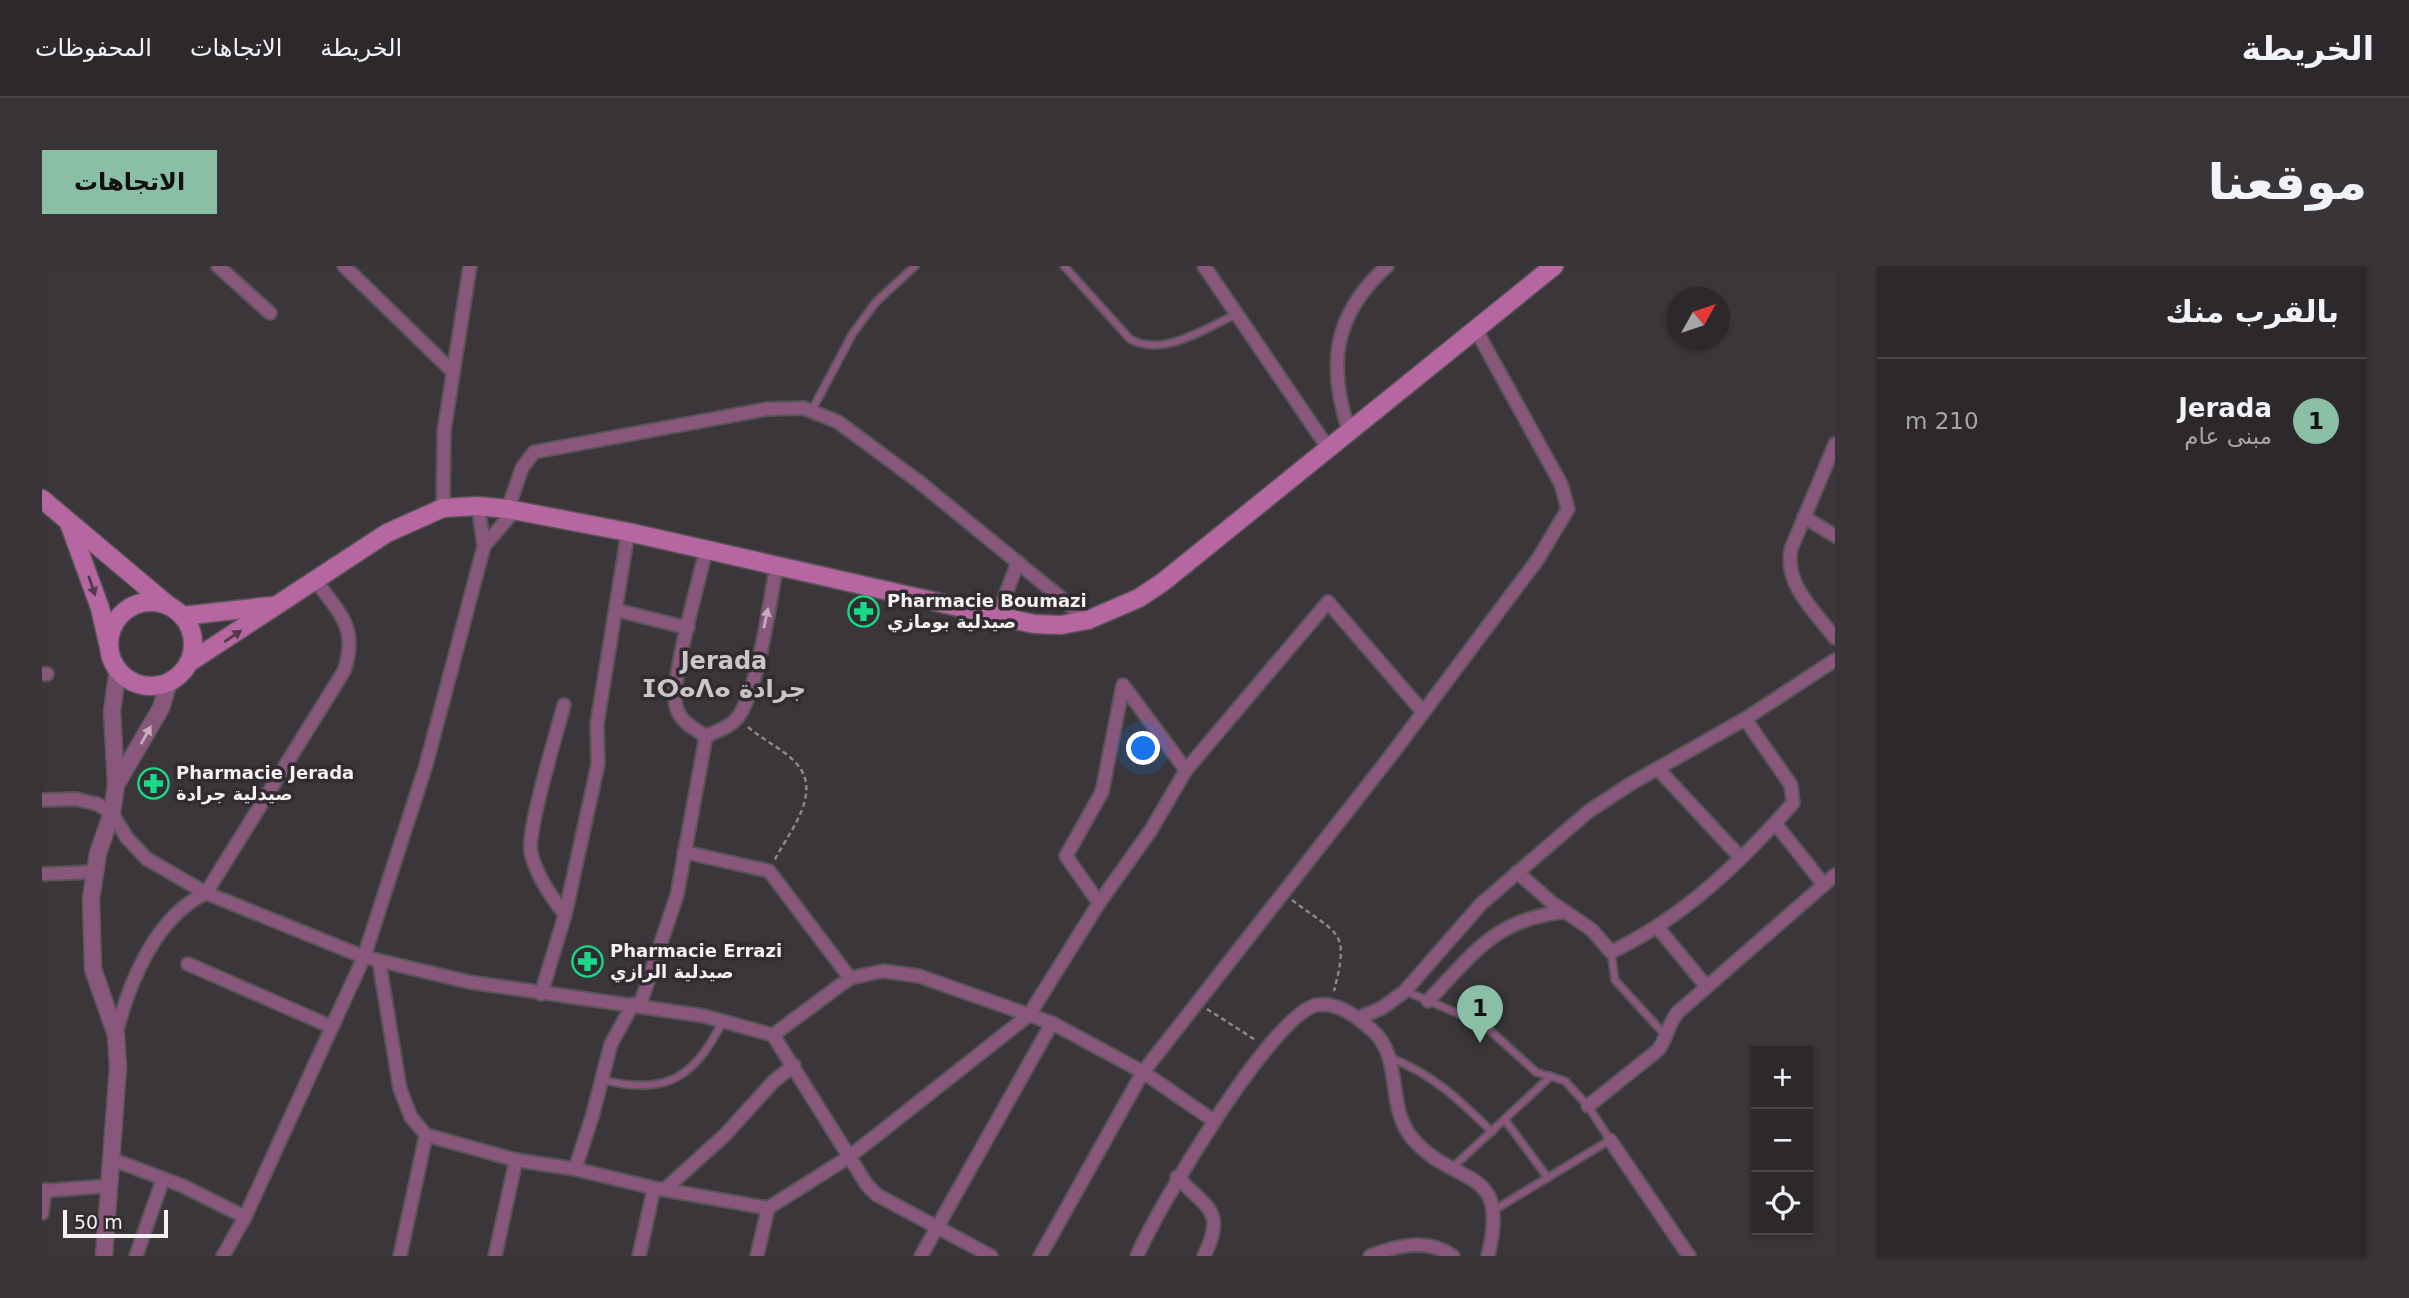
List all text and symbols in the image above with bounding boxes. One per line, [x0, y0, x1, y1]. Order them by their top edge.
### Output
text: الخريطة [2241, 29, 2374, 68]
text: المحفوظات [35, 34, 152, 62]
text: الاتجاهات [190, 34, 282, 62]
text: الخريطة [320, 34, 402, 62]
button: الاتجاهات [42, 150, 217, 214]
text: موقعنا [2208, 154, 2367, 211]
north arrow [1667, 287, 1730, 350]
text: بالقرب منك [2166, 294, 2339, 329]
text: Jerada [2178, 393, 2272, 423]
text: 210 m [1905, 408, 1979, 434]
text: 1 [2308, 408, 2324, 434]
text: مبنى عام [2184, 423, 2272, 449]
one-way arrow [87, 575, 98, 596]
place label: Pharmacie Boumazi صيدلية بومازي [887, 590, 1087, 633]
pharmacy icon: Pharmacie Boumazi صيدلية بومازي [847, 594, 881, 628]
one-way arrow [760, 607, 771, 629]
one-way arrow [224, 629, 242, 643]
district label: Jerada ⵊⵔⴰⴷⴰ جرادة [642, 647, 806, 703]
one-way arrow [140, 726, 152, 745]
your location [1126, 731, 1160, 765]
place label: Pharmacie Jerada صيدلية جرادة [176, 762, 354, 805]
pharmacy icon: Pharmacie Jerada صيدلية جرادة [136, 766, 170, 800]
place label: Pharmacie Errazi صيدلية الرازي [610, 940, 782, 983]
pharmacy icon: Pharmacie Errazi صيدلية الرازي [570, 944, 604, 978]
pin: 1 [1457, 985, 1503, 1043]
map controls [1751, 1046, 1814, 1235]
button: + [1751, 1046, 1814, 1109]
button: − [1751, 1109, 1814, 1172]
button: locate [1751, 1172, 1814, 1235]
scale bar [63, 1207, 168, 1239]
text: 50 m [74, 1211, 123, 1233]

